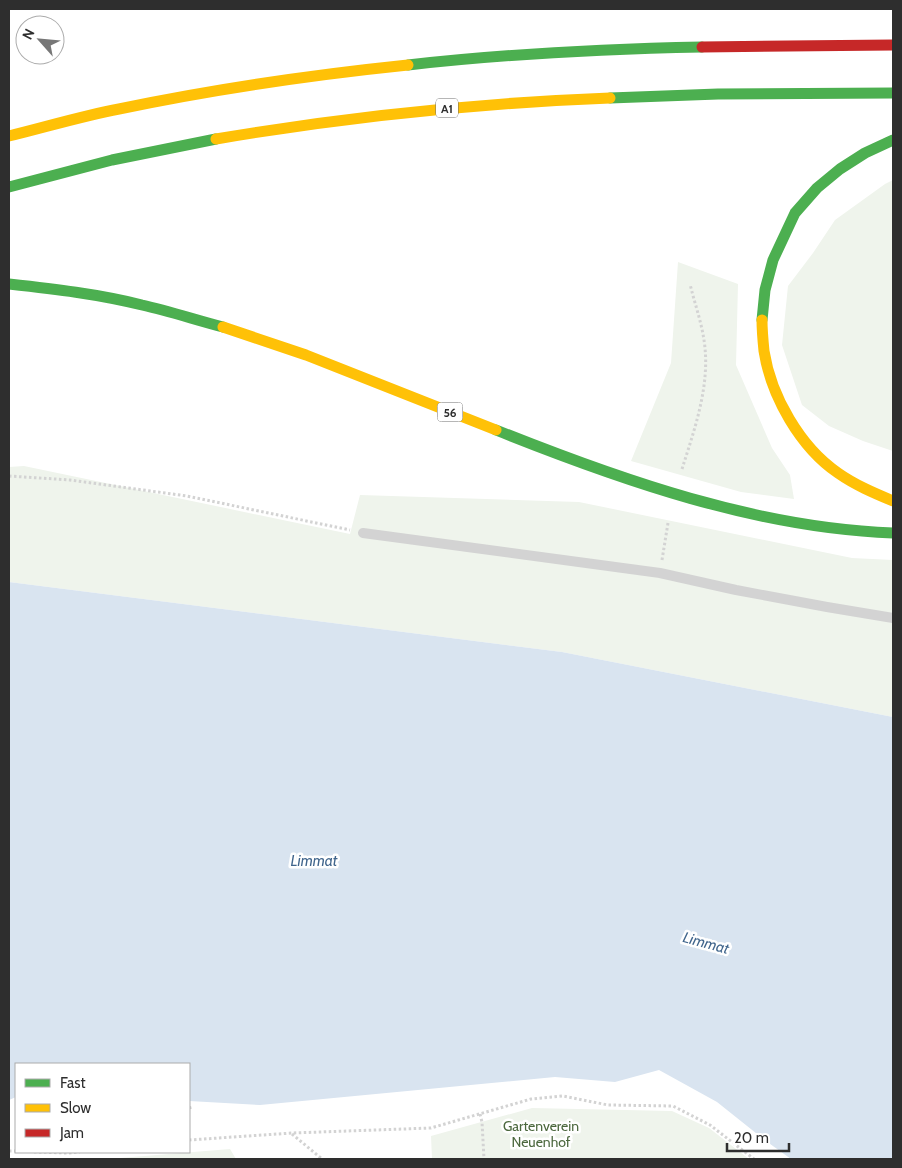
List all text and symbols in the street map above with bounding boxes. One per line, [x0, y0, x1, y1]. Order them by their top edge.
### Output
north arrow [15, 15, 65, 65]
text: N [18, 26, 39, 43]
road number: A1 [436, 99, 458, 118]
road number: 56 [438, 402, 462, 422]
water label: Limmat [291, 852, 338, 870]
water label: Limmat [681, 928, 731, 958]
legend [15, 1063, 190, 1153]
text: Fast [60, 1074, 85, 1092]
text: Slow [60, 1099, 91, 1117]
park label: Gartenverein Neuenhof [503, 1117, 579, 1151]
scale bar [727, 1120, 790, 1152]
text: Jam [59, 1124, 84, 1142]
text: 20 m [734, 1129, 769, 1147]

